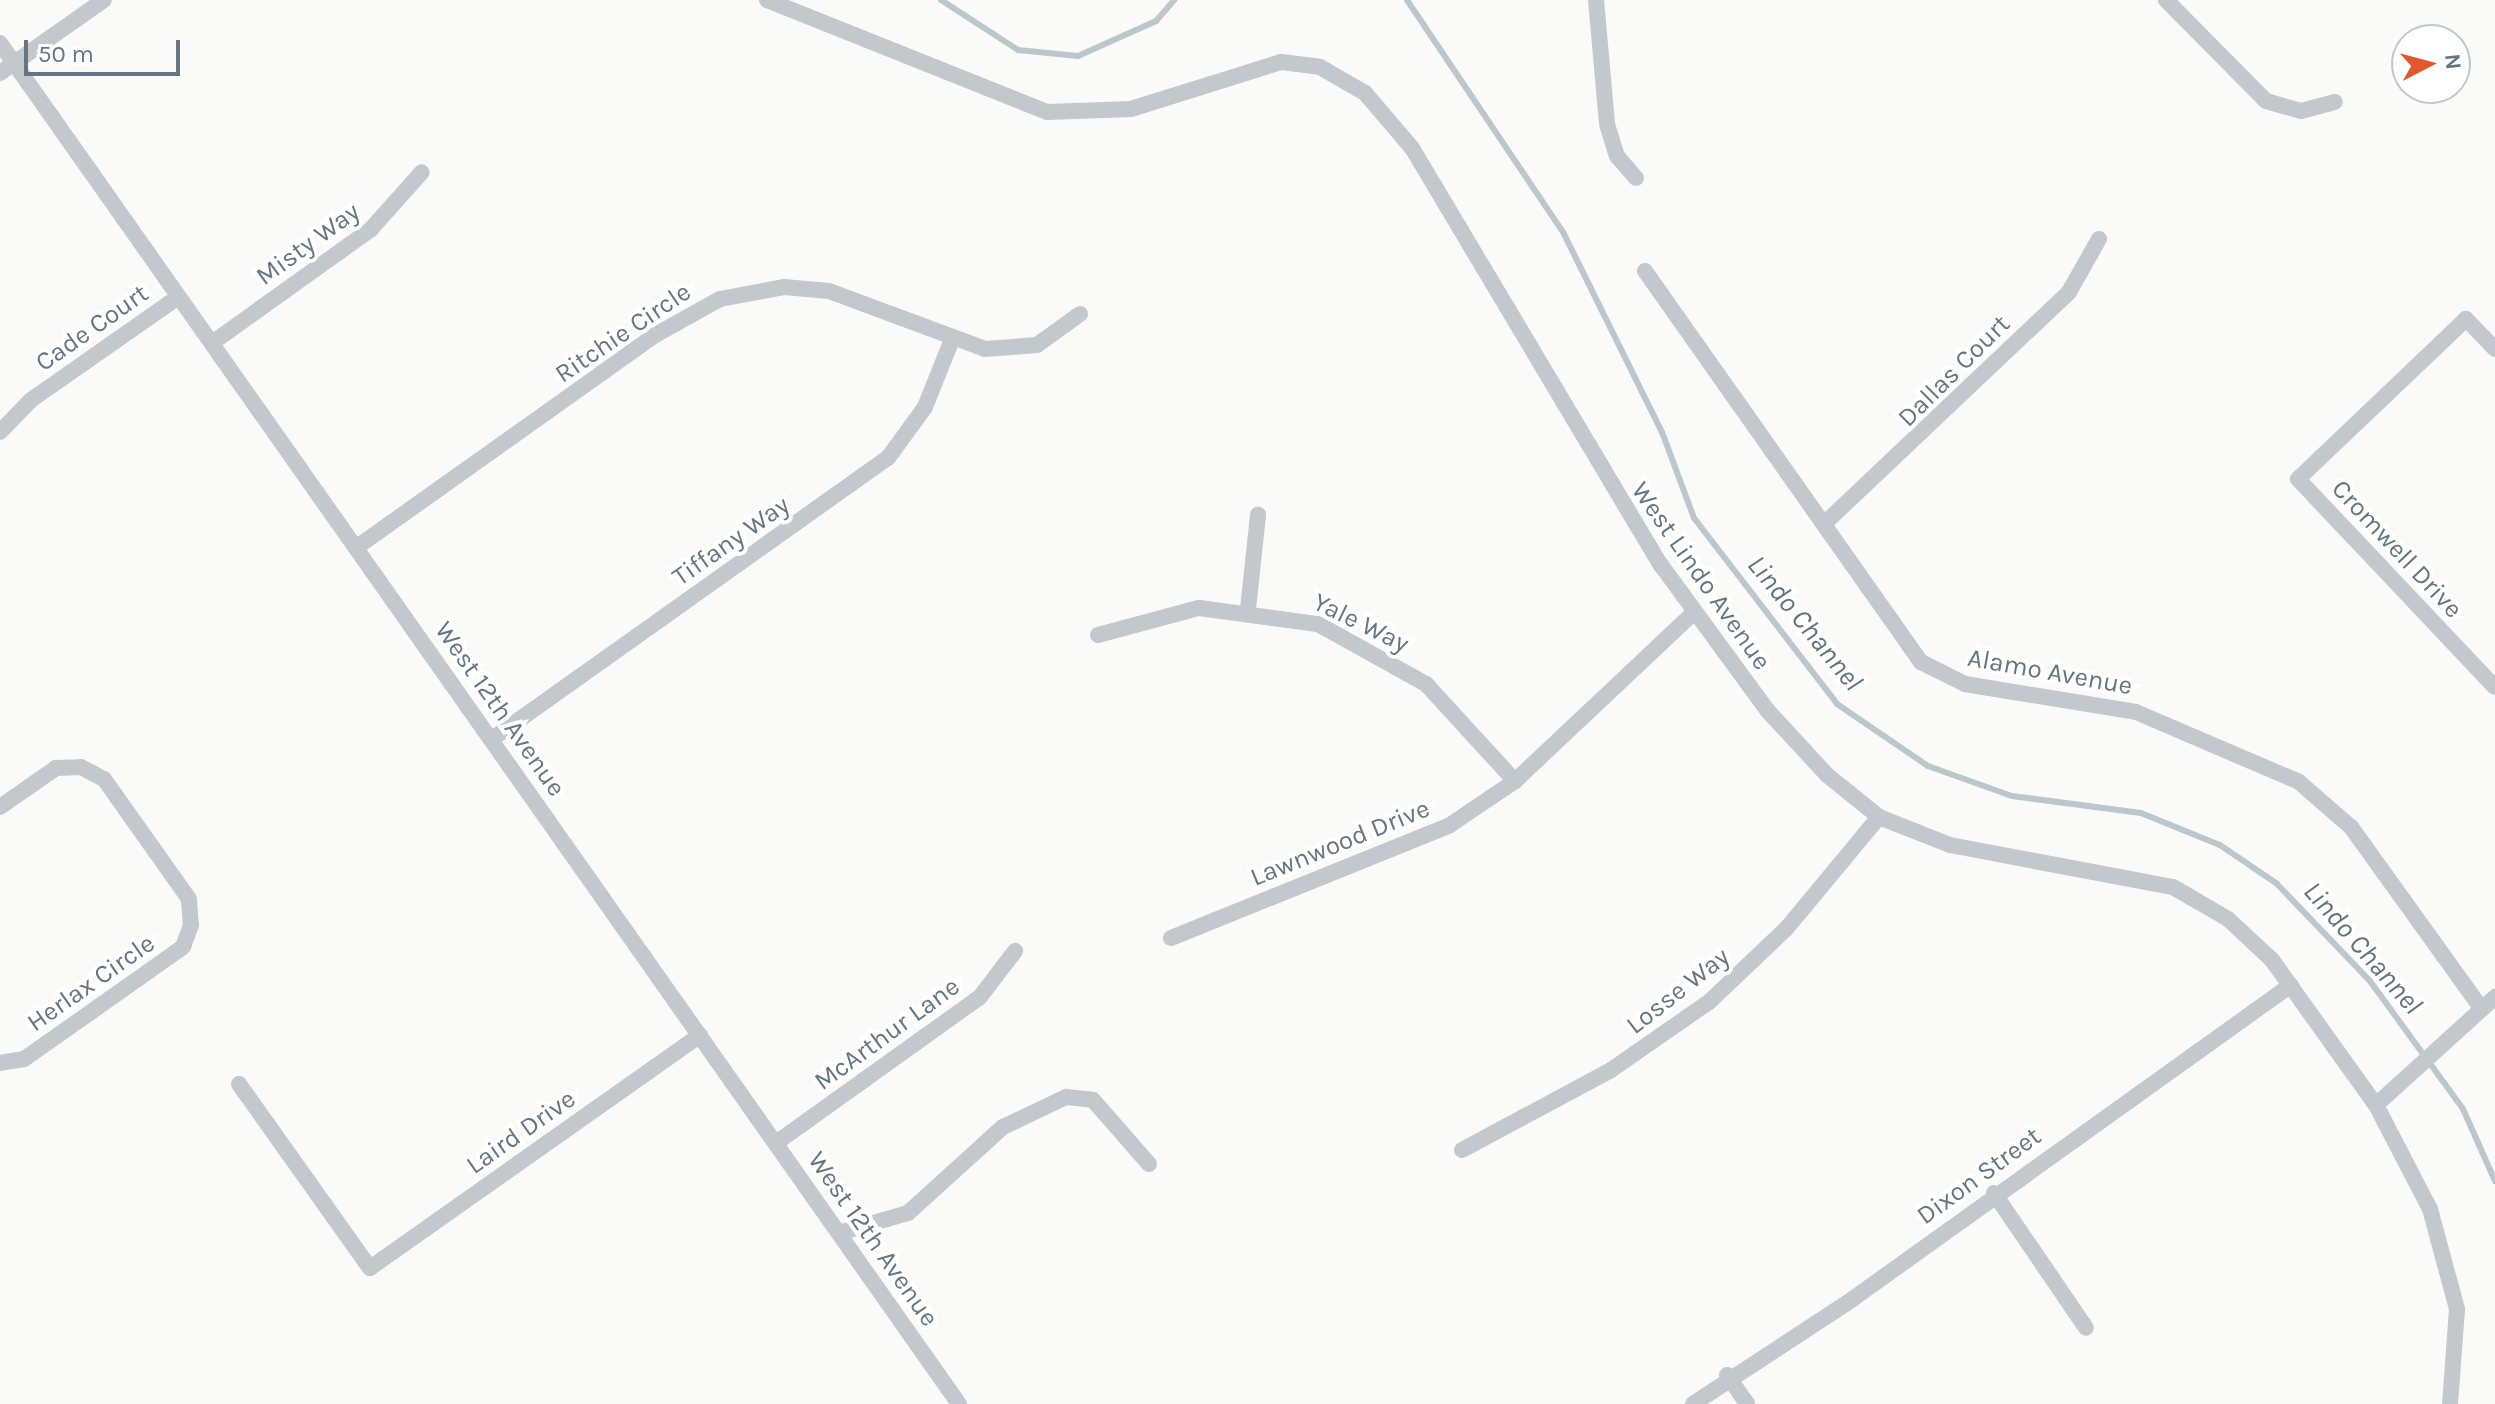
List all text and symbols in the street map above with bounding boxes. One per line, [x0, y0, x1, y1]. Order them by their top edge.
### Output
scale bar [28, 24, 184, 74]
north arrow [2391, 24, 2471, 104]
text: 50 m [38, 40, 94, 68]
text: N [2439, 52, 2467, 71]
street label: Misty Way [250, 196, 366, 292]
street label: Ritchie Circle [549, 276, 697, 390]
street label: Cade Court [30, 278, 154, 378]
street label: Dallas Court [1892, 309, 2016, 433]
street label: Cromwell Drive [2325, 473, 2469, 625]
street label: West Lindo Avenue [1624, 476, 1778, 676]
street label: Tiffany Way [666, 489, 796, 593]
water label: Lindo Channel [1740, 549, 1870, 697]
street label: Yale Way [1308, 586, 1414, 660]
street label: West 12th Avenue [428, 616, 572, 802]
street label: Alamo Avenue [1965, 642, 2135, 702]
street label: Lawnwood Drive [1246, 793, 1434, 893]
water label: Lindo Channel [2296, 875, 2430, 1021]
street label: Herlax Circle [21, 928, 161, 1038]
street label: Losse Way [1620, 941, 1736, 1041]
street label: McArthur Lane [808, 971, 966, 1097]
street label: Laird Drive [460, 1083, 582, 1181]
street label: Dixon Street [1911, 1121, 2047, 1231]
street label: West 12th Avenue [801, 1146, 945, 1332]

